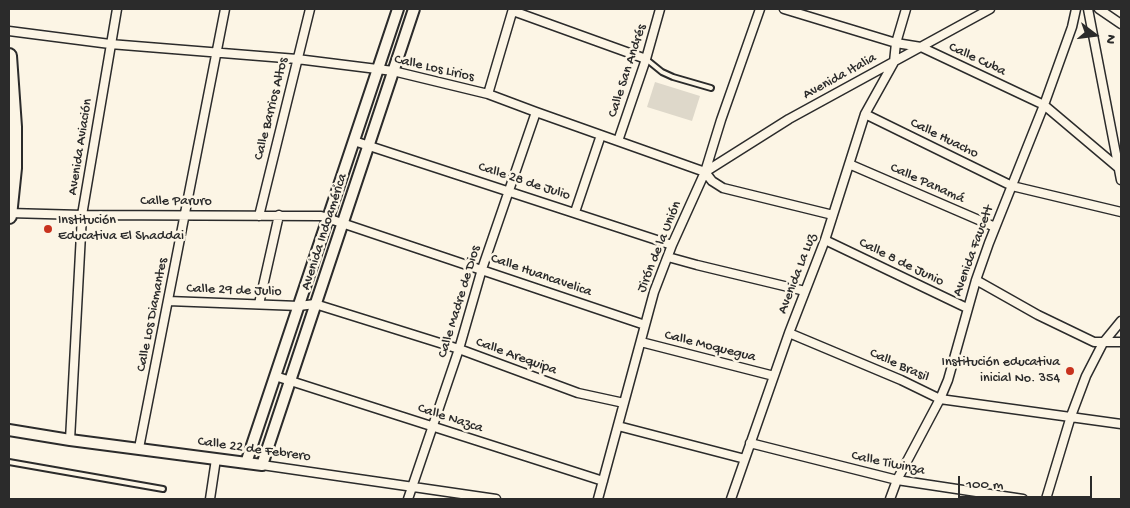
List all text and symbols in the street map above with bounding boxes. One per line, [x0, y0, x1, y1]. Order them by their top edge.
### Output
north arrow [1070, 10, 1120, 60]
street label: Calle San Andrés [605, 22, 651, 120]
text: N [1101, 32, 1119, 46]
street label: Calle Cuba [946, 39, 1008, 81]
street label: Avenida Italia [800, 50, 880, 104]
street label: Calle Los Lirios [392, 52, 476, 86]
street label: Calle Barrios Altos [251, 56, 293, 162]
street label: Avenida Aviación [65, 97, 97, 197]
street label: Calle Huacho [907, 115, 981, 163]
street label: Calle 28 de Julio [476, 159, 572, 205]
street label: Calle Panamá [887, 160, 967, 208]
street label: Avenida Indoamérica [298, 172, 352, 292]
street label: Calle Paruro [140, 194, 212, 210]
street label: Jirón de la Unión [634, 199, 686, 295]
street label: Avenida Faucett [950, 203, 998, 299]
place label: Institución Educativa El Shaddai [58, 213, 184, 246]
marker: Institución Educativa El Shaddai [42, 223, 54, 235]
street label: Avenida La Luz [775, 231, 821, 317]
street label: Calle 8 de Junio [856, 235, 946, 291]
street label: Calle Madre de Dios [435, 244, 485, 360]
street label: Calle Huancavelica [488, 251, 594, 301]
street label: Calle Los Diamantes [134, 257, 172, 373]
street label: Calle 29 de Julio [186, 281, 282, 301]
street label: Calle Moquegua [663, 328, 757, 366]
street label: Calle Arequipa [473, 335, 559, 379]
street label: Calle Brasil [867, 345, 931, 387]
place label: Institución educativa inicial No. 354 [942, 355, 1060, 388]
marker: Institución educativa inicial No. 354 [1064, 365, 1076, 377]
street label: Calle Nazca [415, 401, 485, 437]
street label: Calle 22 de Febrero [196, 434, 312, 466]
street label: Calle Tiwinza [850, 448, 926, 480]
scale bar [960, 466, 1094, 498]
text: 100 m [966, 476, 1003, 494]

